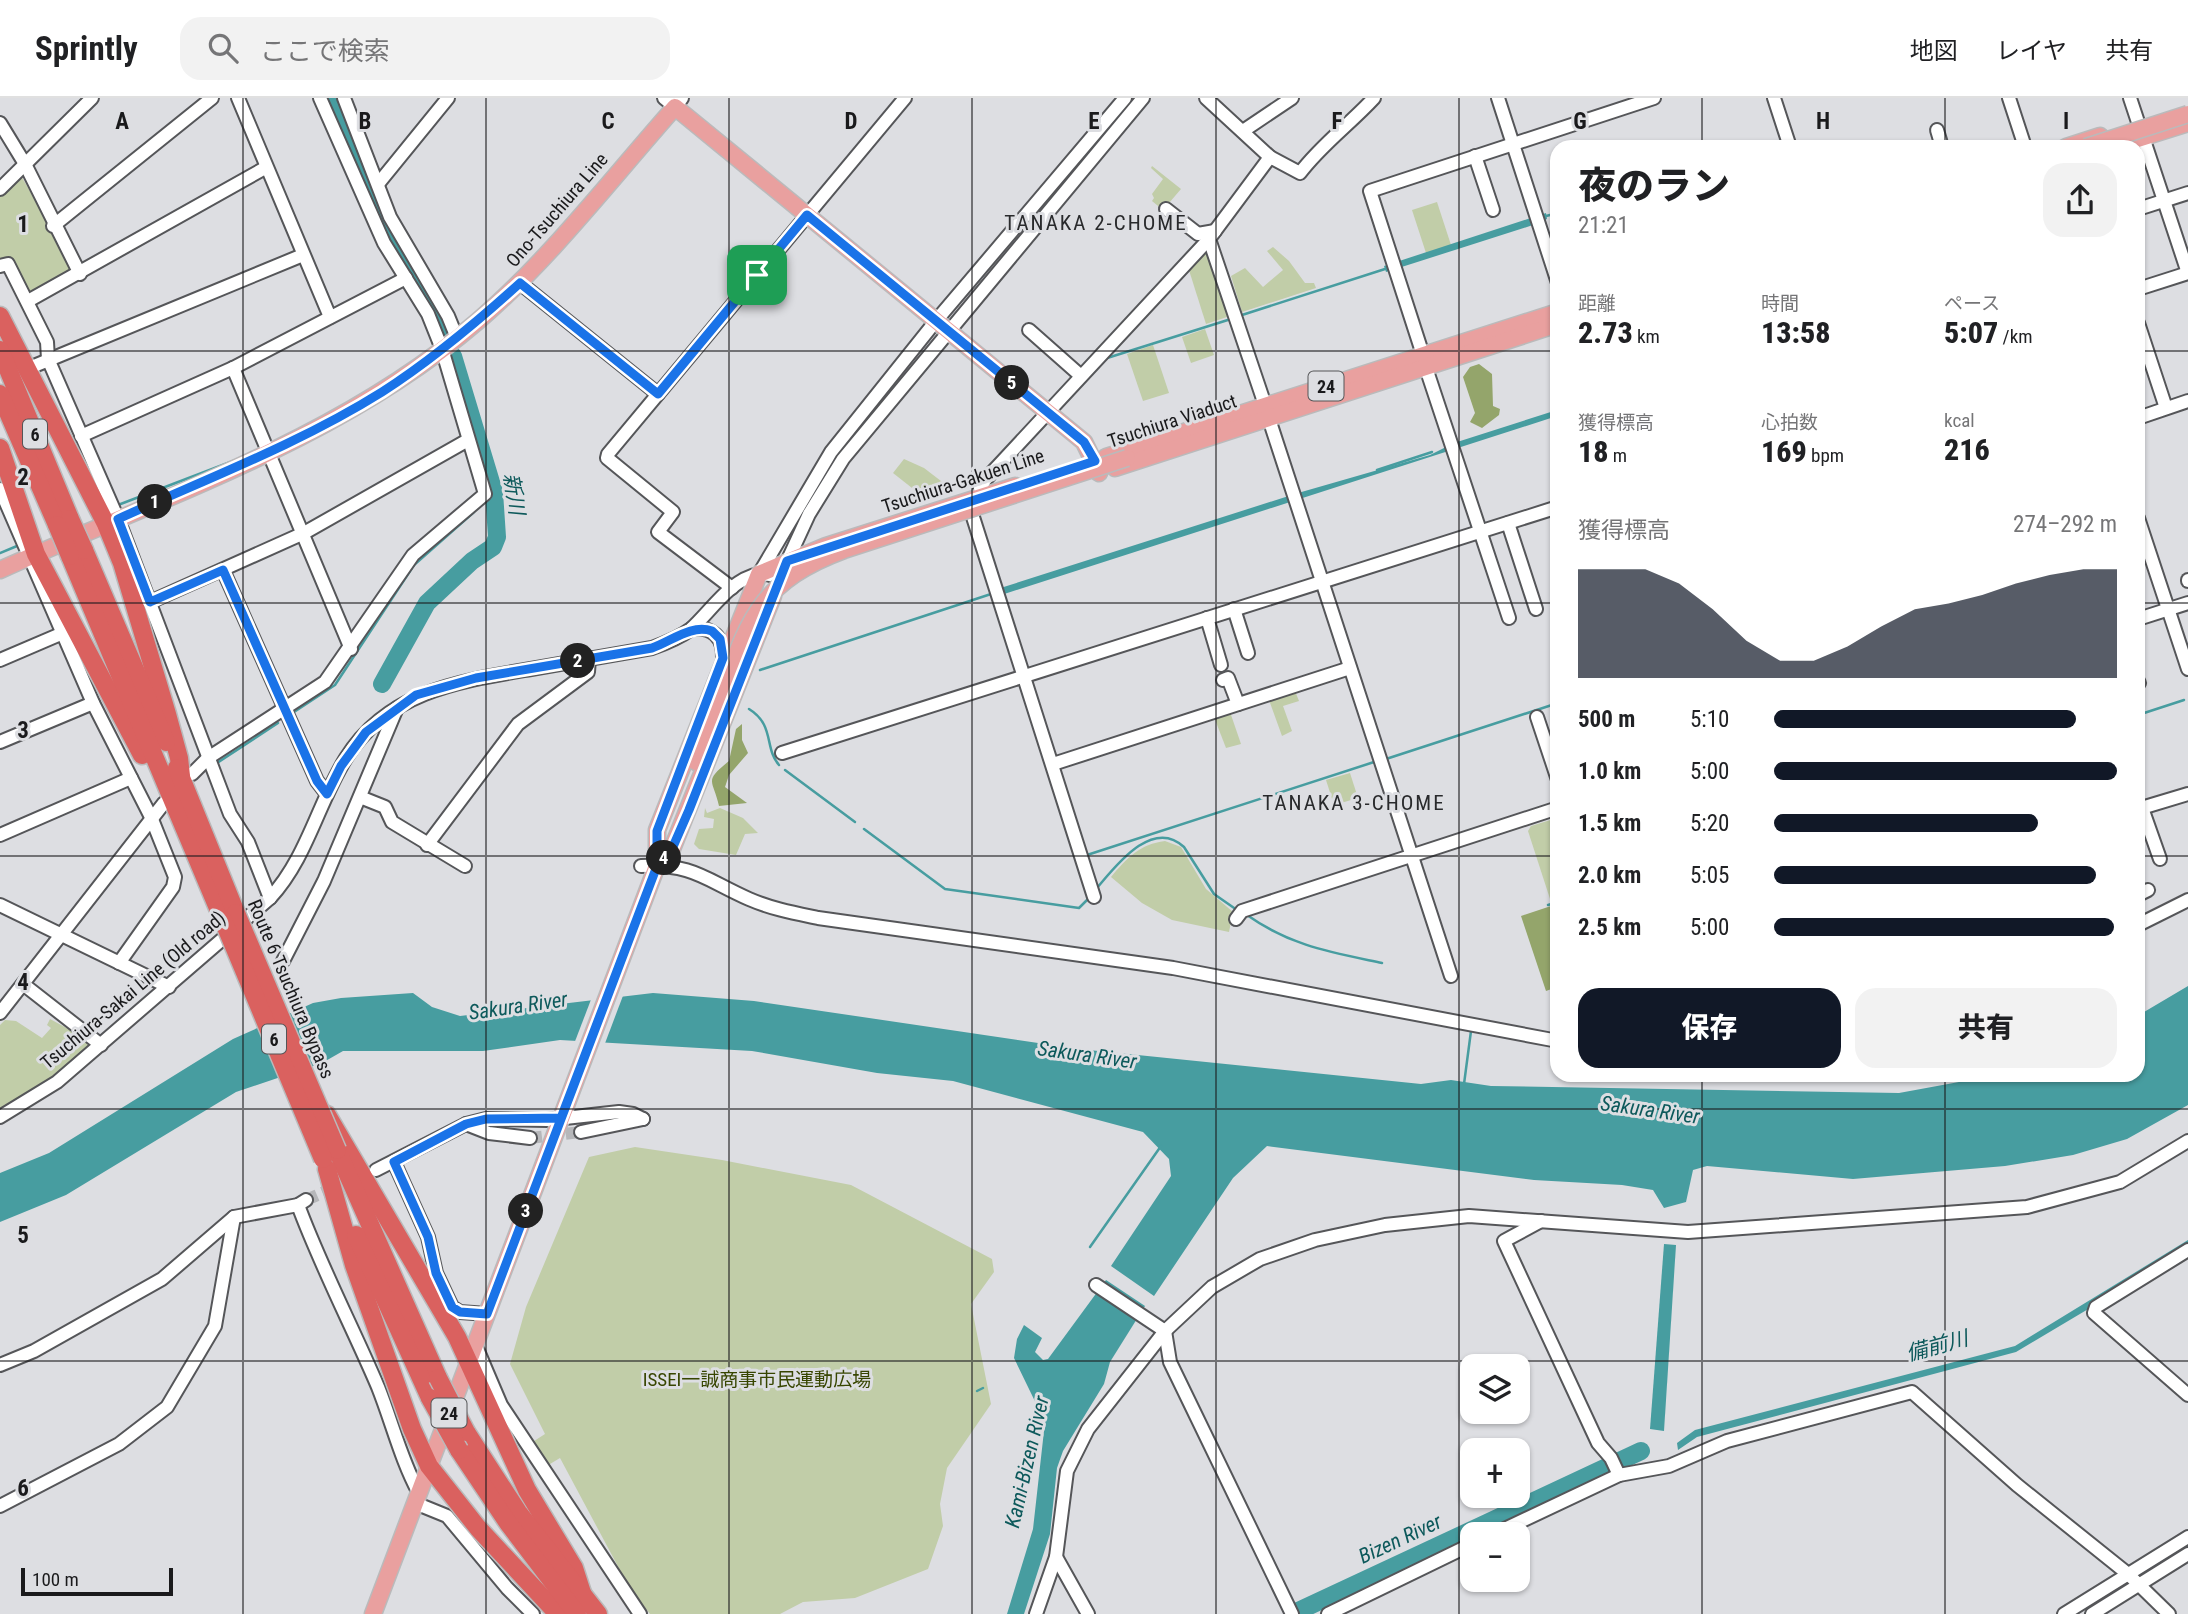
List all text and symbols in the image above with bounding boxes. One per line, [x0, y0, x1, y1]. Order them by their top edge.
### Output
search box [180, 17, 670, 80]
text: Sprintly [35, 29, 138, 68]
icon: search [204, 29, 242, 67]
text: ここで検索 [260, 36, 390, 66]
text: 地図 [1910, 37, 1958, 65]
text: レイヤ [1996, 37, 2067, 65]
text: 共有 [2105, 37, 2153, 65]
text: A [115, 108, 129, 135]
text: B [359, 108, 371, 135]
text: C [601, 108, 615, 135]
text: D [845, 108, 858, 135]
text: E [1088, 108, 1100, 135]
text: F [1332, 108, 1343, 135]
text: G [1573, 108, 1587, 135]
text: H [1816, 108, 1830, 135]
text: I [2063, 108, 2069, 135]
street label: Ono-Tsuchiura Line [501, 148, 613, 272]
button: share [2043, 163, 2117, 237]
text: 夜のラン [1578, 164, 1730, 208]
text: 1 [17, 211, 29, 238]
district label: TANAKA 2-CHOME [1004, 211, 1188, 235]
text: 21:21 [1578, 212, 1629, 239]
pin [727, 245, 787, 305]
icon: arrive [738, 256, 776, 294]
text: 距離 [1578, 292, 1616, 315]
text: 時間 [1761, 292, 1799, 315]
text: ペース [1944, 292, 2000, 315]
text: 2.73 [1578, 315, 1633, 350]
text: 13:58 [1761, 315, 1830, 350]
text: 5:07 [1944, 315, 1998, 350]
text: km [1633, 325, 1660, 348]
text: /km [1998, 325, 2033, 348]
pin: 5 [995, 366, 1030, 400]
text: 5 [1007, 371, 1016, 394]
road number: 24 [1308, 372, 1344, 400]
street label: Tsuchiura Viaduct [1105, 389, 1239, 453]
text: kcal [1944, 409, 1975, 432]
text: 獲得標高 [1578, 411, 1654, 434]
text: 心拍数 [1761, 411, 1818, 434]
road number: 6 [23, 420, 47, 448]
text: 216 [1944, 432, 1990, 467]
text: 18 [1578, 434, 1609, 469]
text: 169 [1761, 434, 1807, 469]
street label: Tsuchiura-Gakuen Line [879, 444, 1047, 518]
text: m [1609, 444, 1627, 467]
text: bpm [1807, 444, 1844, 467]
text: 2 [17, 464, 29, 491]
water label: 新川 [499, 471, 529, 519]
pin: 1 [138, 484, 172, 520]
text: 1 [150, 490, 159, 513]
text: 274–292 m [2013, 511, 2117, 538]
text: 獲得標高 [1578, 517, 1670, 544]
pin: 2 [560, 644, 596, 678]
text: 2 [573, 649, 582, 672]
text: 500 m [1578, 706, 1635, 733]
text: 5:10 [1690, 706, 1729, 733]
text: 3 [17, 717, 29, 744]
text: 1.0 km [1578, 758, 1641, 785]
text: 5:00 [1690, 758, 1729, 785]
district label: TANAKA 3-CHOME [1262, 791, 1446, 815]
text: 1.5 km [1578, 810, 1641, 837]
text: 5:20 [1690, 810, 1729, 837]
pin: 4 [646, 840, 682, 876]
text: 4 [659, 846, 668, 869]
text: 2.0 km [1578, 862, 1641, 889]
text: 5:05 [1690, 862, 1729, 889]
street label: Route 6 Tsuchiura Bypass [243, 896, 339, 1082]
street label: Tsuchiura-Sakai Line (Old road) [36, 906, 230, 1074]
text: 2.5 km [1578, 914, 1641, 941]
text: 5:00 [1690, 914, 1729, 941]
text: 4 [17, 969, 29, 996]
water label: Sakura River [467, 987, 570, 1025]
button: 保存 [1578, 988, 1841, 1068]
button: 共有 [1855, 988, 2117, 1068]
road number: 6 [262, 1024, 286, 1054]
water label: Sakura River [1036, 1036, 1139, 1074]
water label: Sakura River [1599, 1091, 1702, 1129]
pin: 3 [508, 1194, 544, 1228]
text: 3 [521, 1199, 530, 1222]
text: 5 [17, 1222, 29, 1249]
water label: 備前川 [1903, 1326, 1972, 1366]
map controls [1460, 1354, 1530, 1592]
button: layers [1460, 1354, 1530, 1424]
park label: ISSEI一誠商事市民運動広場 [643, 1368, 871, 1391]
water label: Kami-Bizen River [1000, 1393, 1054, 1530]
road number: 24 [432, 1398, 466, 1428]
button: + [1460, 1438, 1530, 1508]
text: 6 [17, 1475, 29, 1502]
water label: Bizen River [1355, 1509, 1446, 1569]
button: − [1460, 1522, 1530, 1592]
scale bar [21, 1565, 173, 1597]
text: 100 m [32, 1568, 79, 1591]

